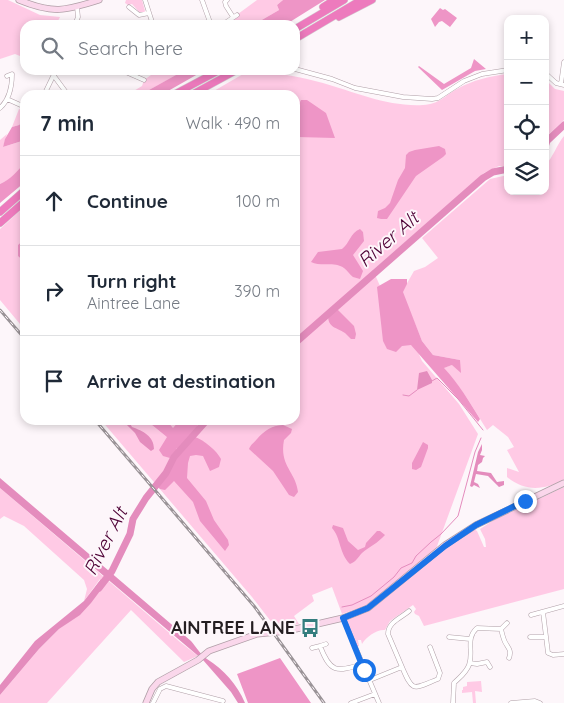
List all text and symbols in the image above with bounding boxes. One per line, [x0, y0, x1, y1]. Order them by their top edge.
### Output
map controls [504, 15, 549, 195]
button: + [504, 15, 549, 60]
search box [20, 20, 300, 75]
icon: search [38, 34, 66, 62]
text: Search here [78, 36, 183, 60]
button: − [504, 60, 549, 105]
button: locate [504, 105, 549, 150]
text: 7 min [40, 110, 94, 136]
text: Walk · 490 m [185, 113, 280, 133]
button: layers [504, 150, 549, 195]
icon: ahead [40, 187, 68, 215]
text: Continue [87, 189, 168, 213]
text: 100 m [236, 191, 280, 211]
water label: River Alt [353, 204, 425, 272]
text: Turn right [87, 269, 176, 293]
icon: right [40, 277, 68, 305]
text: 390 m [234, 281, 280, 301]
text: Aintree Lane [87, 293, 180, 313]
icon: arrive [40, 367, 68, 395]
text: Arrive at destination [87, 369, 276, 393]
route end [514, 490, 537, 513]
water label: River Alt [78, 501, 133, 579]
place label: AINTREE LANE [171, 616, 295, 639]
bus stop icon: AINTREE LANE [299, 617, 321, 639]
route start [353, 659, 376, 682]

